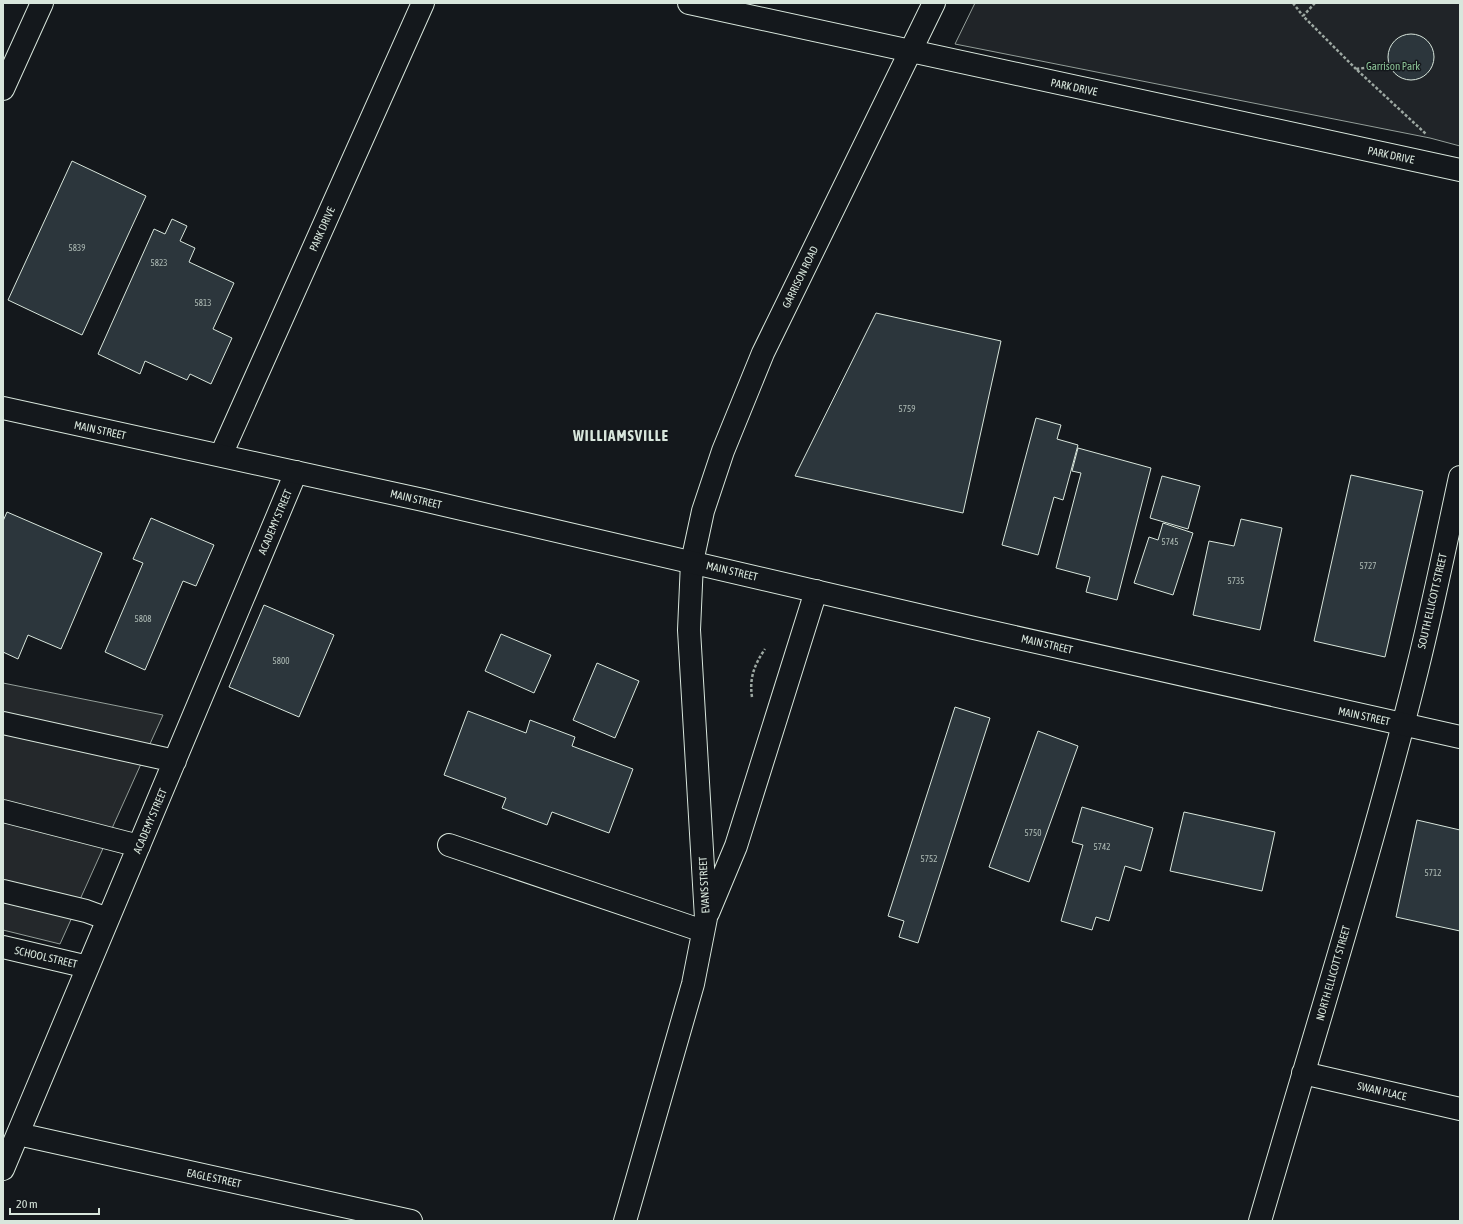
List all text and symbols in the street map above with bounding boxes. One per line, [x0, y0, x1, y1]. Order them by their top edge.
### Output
park label: Garrison Park [1366, 60, 1420, 72]
street label: PARK DRIVE [1050, 76, 1099, 98]
street label: PARK DRIVE [1367, 144, 1416, 166]
street label: PARK DRIVE [307, 205, 337, 253]
house number: 5839 [69, 243, 85, 253]
street label: GARRISON ROAD [780, 244, 820, 310]
house number: 5823 [151, 258, 167, 268]
house number: 5813 [195, 298, 211, 308]
house number: 5759 [899, 404, 915, 414]
street label: MAIN STREET [73, 419, 127, 441]
district label: WILLIAMSVILLE [572, 427, 669, 444]
street label: MAIN STREET [389, 487, 443, 511]
street label: ACADEMY STREET [256, 488, 294, 556]
house number: 5745 [1162, 537, 1178, 547]
street label: SOUTH ELLICOTT STREET [1415, 552, 1449, 650]
street label: MAIN STREET [705, 559, 759, 583]
house number: 5727 [1360, 561, 1376, 571]
house number: 5735 [1228, 576, 1244, 586]
house number: 5808 [135, 614, 151, 624]
street label: MAIN STREET [1020, 632, 1074, 656]
house number: 5800 [273, 656, 289, 666]
street label: MAIN STREET [1337, 705, 1391, 727]
street label: ACADEMY STREET [131, 787, 169, 855]
house number: 5750 [1025, 828, 1041, 838]
house number: 5742 [1094, 842, 1110, 852]
house number: 5752 [921, 854, 937, 864]
street label: EVANS STREET [697, 856, 711, 914]
house number: 5712 [1425, 868, 1441, 878]
street label: NORTH ELLICOTT STREET [1314, 924, 1352, 1022]
street label: SCHOOL STREET [14, 944, 79, 970]
street label: SWAN PLACE [1356, 1079, 1408, 1103]
street label: EAGLE STREET [186, 1166, 243, 1190]
scale bar [10, 1190, 99, 1216]
text: 20 m [16, 1197, 38, 1211]

